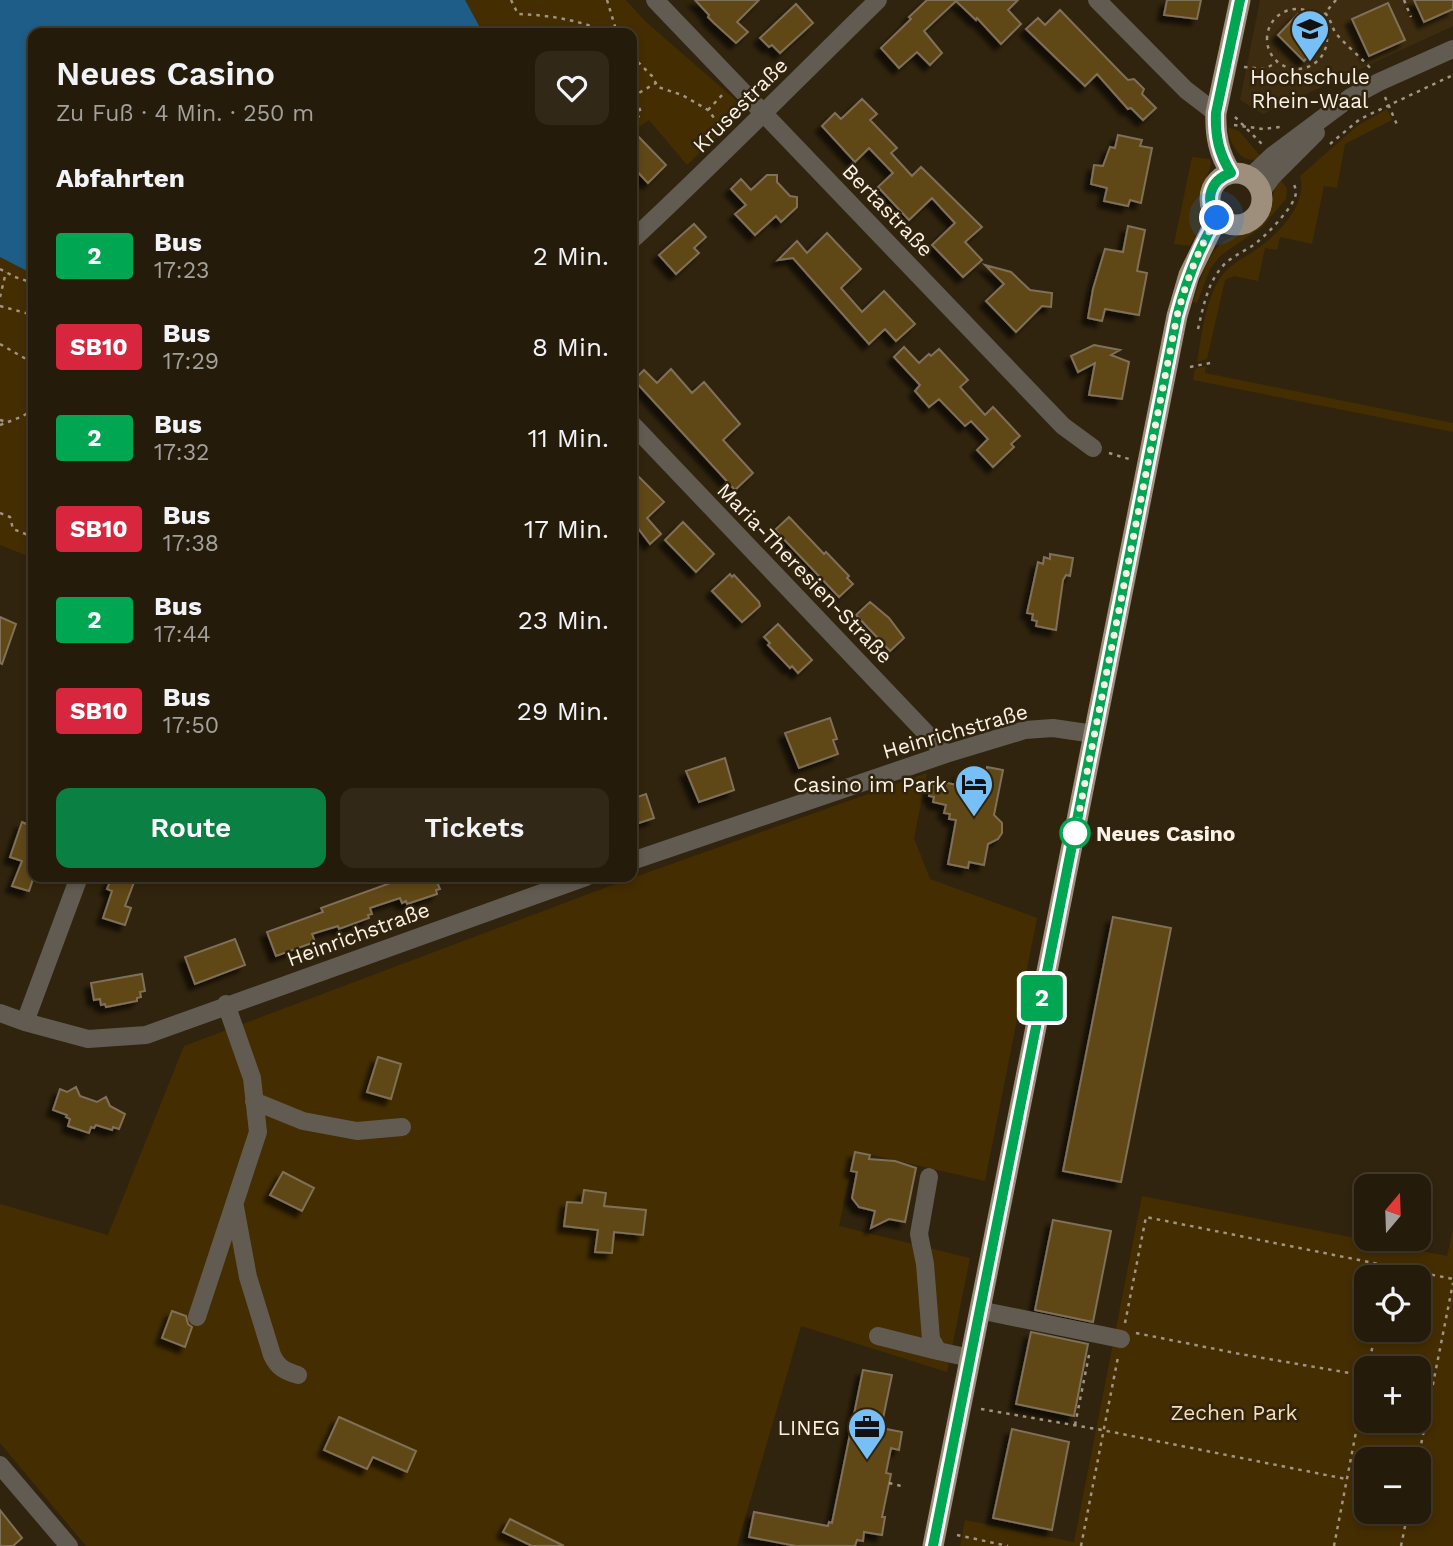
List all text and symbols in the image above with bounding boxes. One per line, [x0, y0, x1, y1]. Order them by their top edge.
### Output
school or university icon: Hochschule Rhein-Waal [1289, 8, 1331, 63]
button: heart [535, 51, 609, 125]
street label: Krusestraße [687, 52, 793, 158]
text: Neues Casino [56, 54, 275, 93]
place label: Hochschule Rhein-Waal [1250, 64, 1370, 113]
text: Zu Fuß · 4 Min. · 250 m [56, 100, 314, 127]
street label: Bertastraße [837, 158, 939, 262]
text: Abfahrten [56, 163, 185, 193]
your location [1199, 200, 1234, 235]
text: Bus [154, 227, 202, 257]
text: 2 Min. [533, 241, 609, 271]
text: 2 [87, 242, 102, 270]
text: 17:23 [154, 257, 210, 284]
text: Bus [163, 318, 210, 348]
text: 8 Min. [532, 332, 609, 362]
text: SB10 [70, 333, 128, 361]
text: 17:29 [163, 348, 219, 375]
text: Bus [154, 409, 202, 439]
text: 11 Min. [528, 423, 609, 453]
text: 2 [87, 424, 102, 452]
text: 17:32 [154, 439, 210, 466]
street label: Maria-Theresien-Straße [712, 478, 898, 668]
text: Bus [163, 500, 210, 530]
text: 17 Min. [524, 514, 609, 544]
text: SB10 [70, 515, 128, 543]
text: 17:38 [163, 530, 219, 557]
text: Bus [154, 591, 202, 621]
text: 23 Min. [518, 605, 609, 635]
text: 2 [87, 606, 102, 634]
text: 17:44 [154, 621, 211, 648]
text: Bus [163, 682, 210, 712]
text: 29 Min. [517, 696, 609, 726]
text: SB10 [70, 697, 128, 725]
street label: Heinrichstraße [879, 698, 1031, 764]
text: 17:50 [163, 712, 219, 739]
hotel icon: Casino im Park [953, 763, 995, 818]
place label: Casino im Park [793, 772, 947, 797]
button: Route [56, 788, 326, 868]
button: Tickets [340, 788, 609, 868]
marker: Neues Casino [1060, 818, 1090, 848]
place label: Neues Casino [1096, 821, 1235, 846]
street label: Heinrichstraße [283, 897, 433, 971]
line badge: 2 [1019, 975, 1065, 1021]
text: 2 [1035, 984, 1049, 1012]
north arrow [1354, 1174, 1432, 1251]
map controls [1354, 1174, 1431, 1524]
button: locate [1354, 1265, 1431, 1342]
button: + [1354, 1356, 1431, 1433]
park label: Zechen Park [1170, 1400, 1298, 1425]
office icon: LINEG [846, 1406, 888, 1461]
place label: LINEG [778, 1415, 840, 1440]
button: − [1354, 1447, 1431, 1524]

